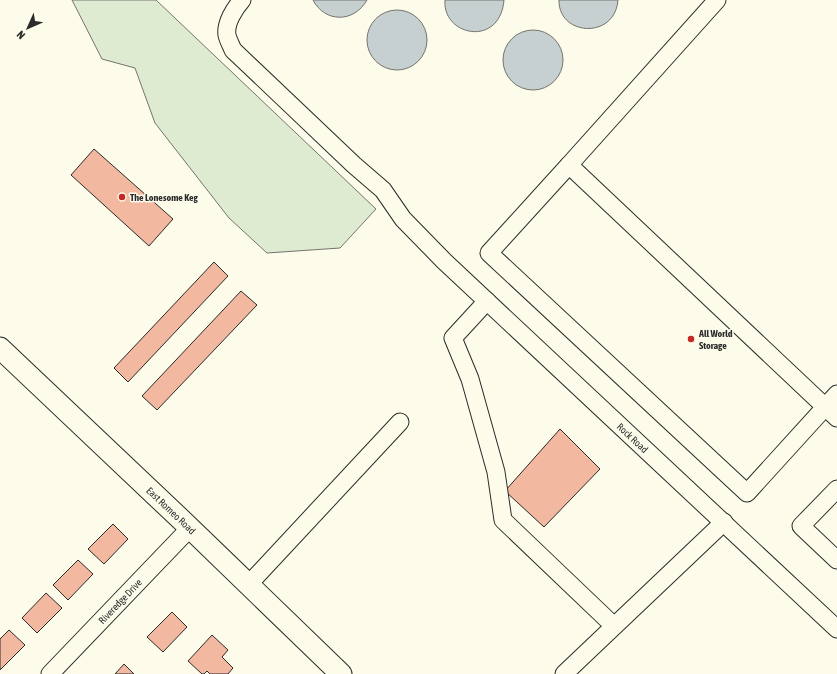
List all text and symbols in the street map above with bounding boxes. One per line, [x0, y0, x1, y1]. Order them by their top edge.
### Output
north arrow [8, 8, 48, 48]
text: N [14, 29, 27, 42]
marker: The Lonesome Keg [117, 192, 127, 202]
place label: The Lonesome Keg [130, 192, 198, 203]
place label: All World Storage [698, 328, 733, 351]
marker: All World Storage [686, 334, 696, 344]
street label: Rock Road [615, 421, 650, 455]
street label: East Romeo Road [144, 485, 198, 537]
street label: Riveredge Drive [96, 577, 144, 626]

